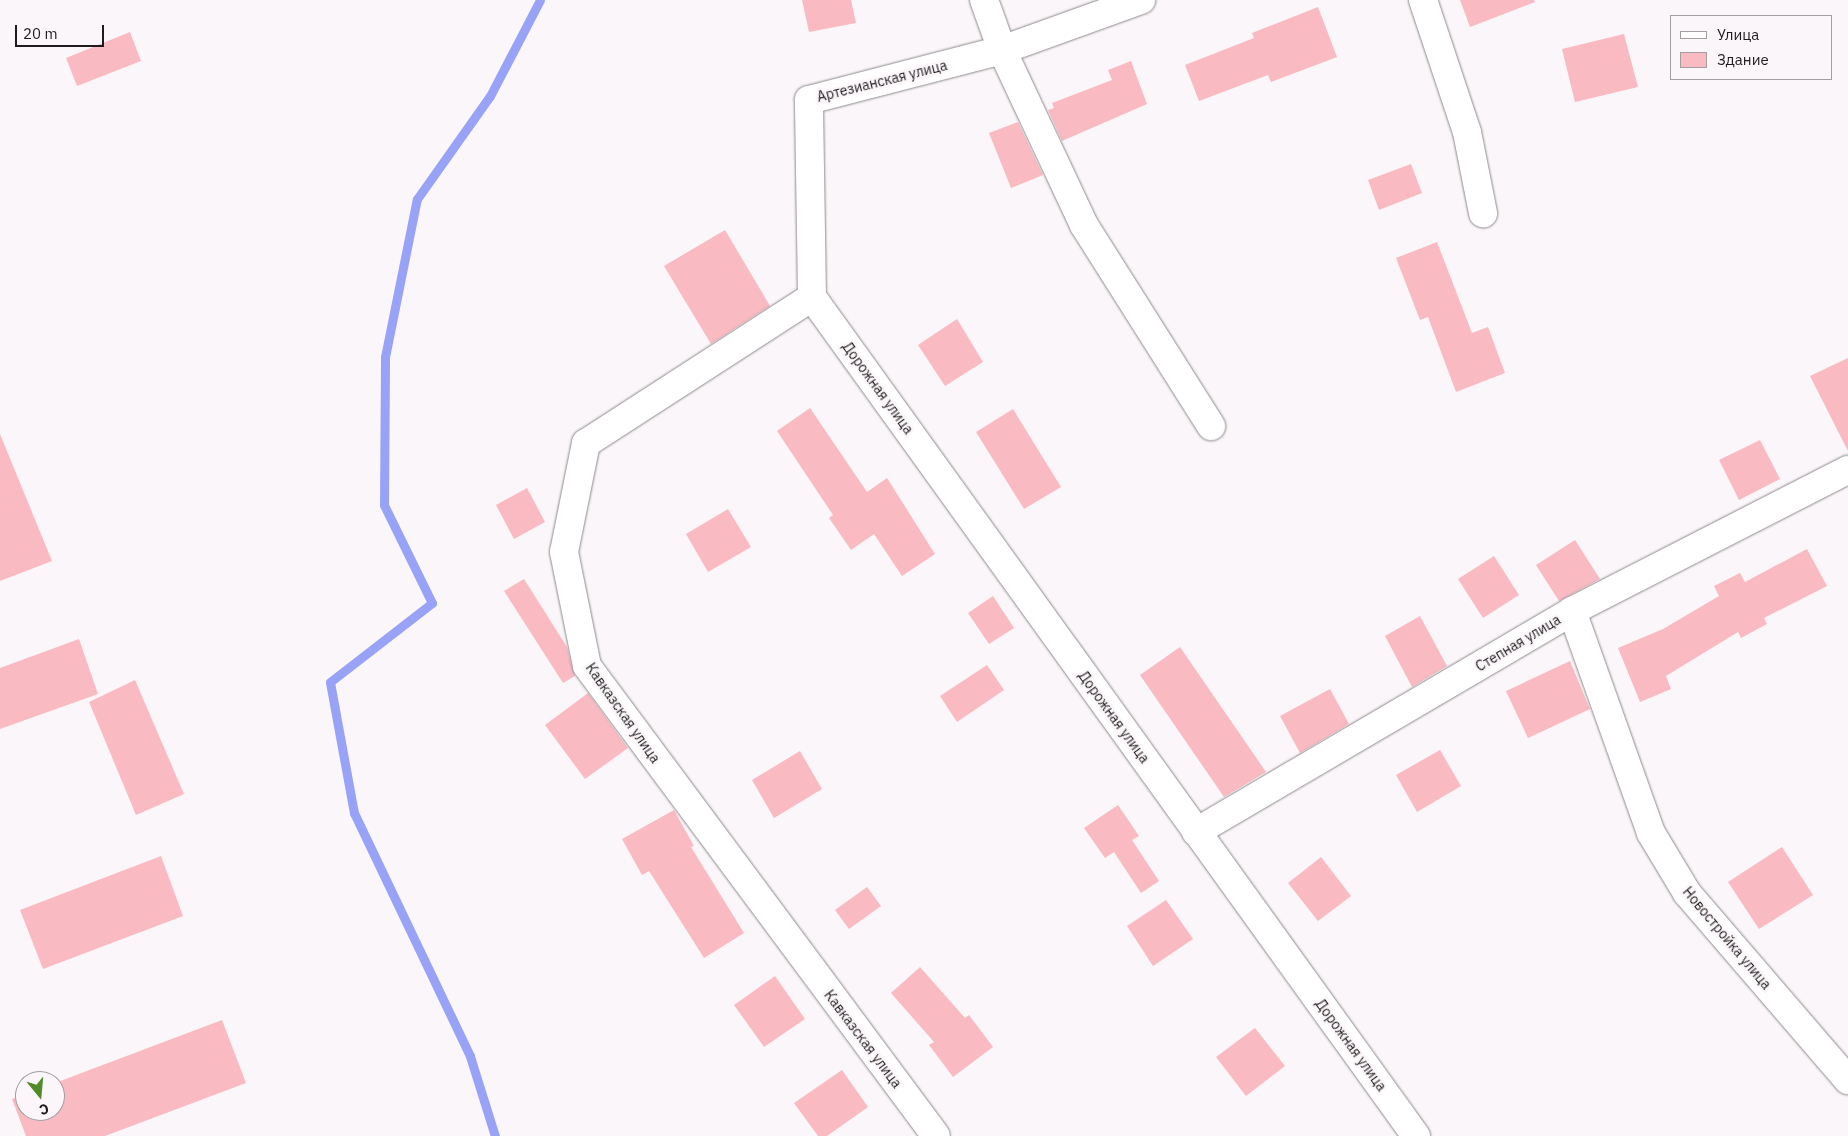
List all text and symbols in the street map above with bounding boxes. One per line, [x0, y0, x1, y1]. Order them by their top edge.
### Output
scale bar [18, 15, 106, 47]
legend [1670, 15, 1833, 80]
text: 20 m [23, 24, 58, 43]
text: Улица [1717, 25, 1759, 44]
text: Здание [1717, 50, 1769, 69]
street label: Артезианская улица [815, 57, 949, 105]
street label: Дорожная улица [839, 339, 917, 437]
street label: Степная улица [1472, 611, 1564, 675]
street label: Кавказская улица [582, 660, 664, 766]
street label: Дорожная улица [1075, 668, 1153, 766]
street label: Новостройка улица [1679, 883, 1775, 993]
street label: Кавказская улица [821, 987, 905, 1091]
street label: Дорожная улица [1312, 996, 1390, 1094]
north arrow [15, 1071, 65, 1121]
text: С [37, 1099, 51, 1119]

